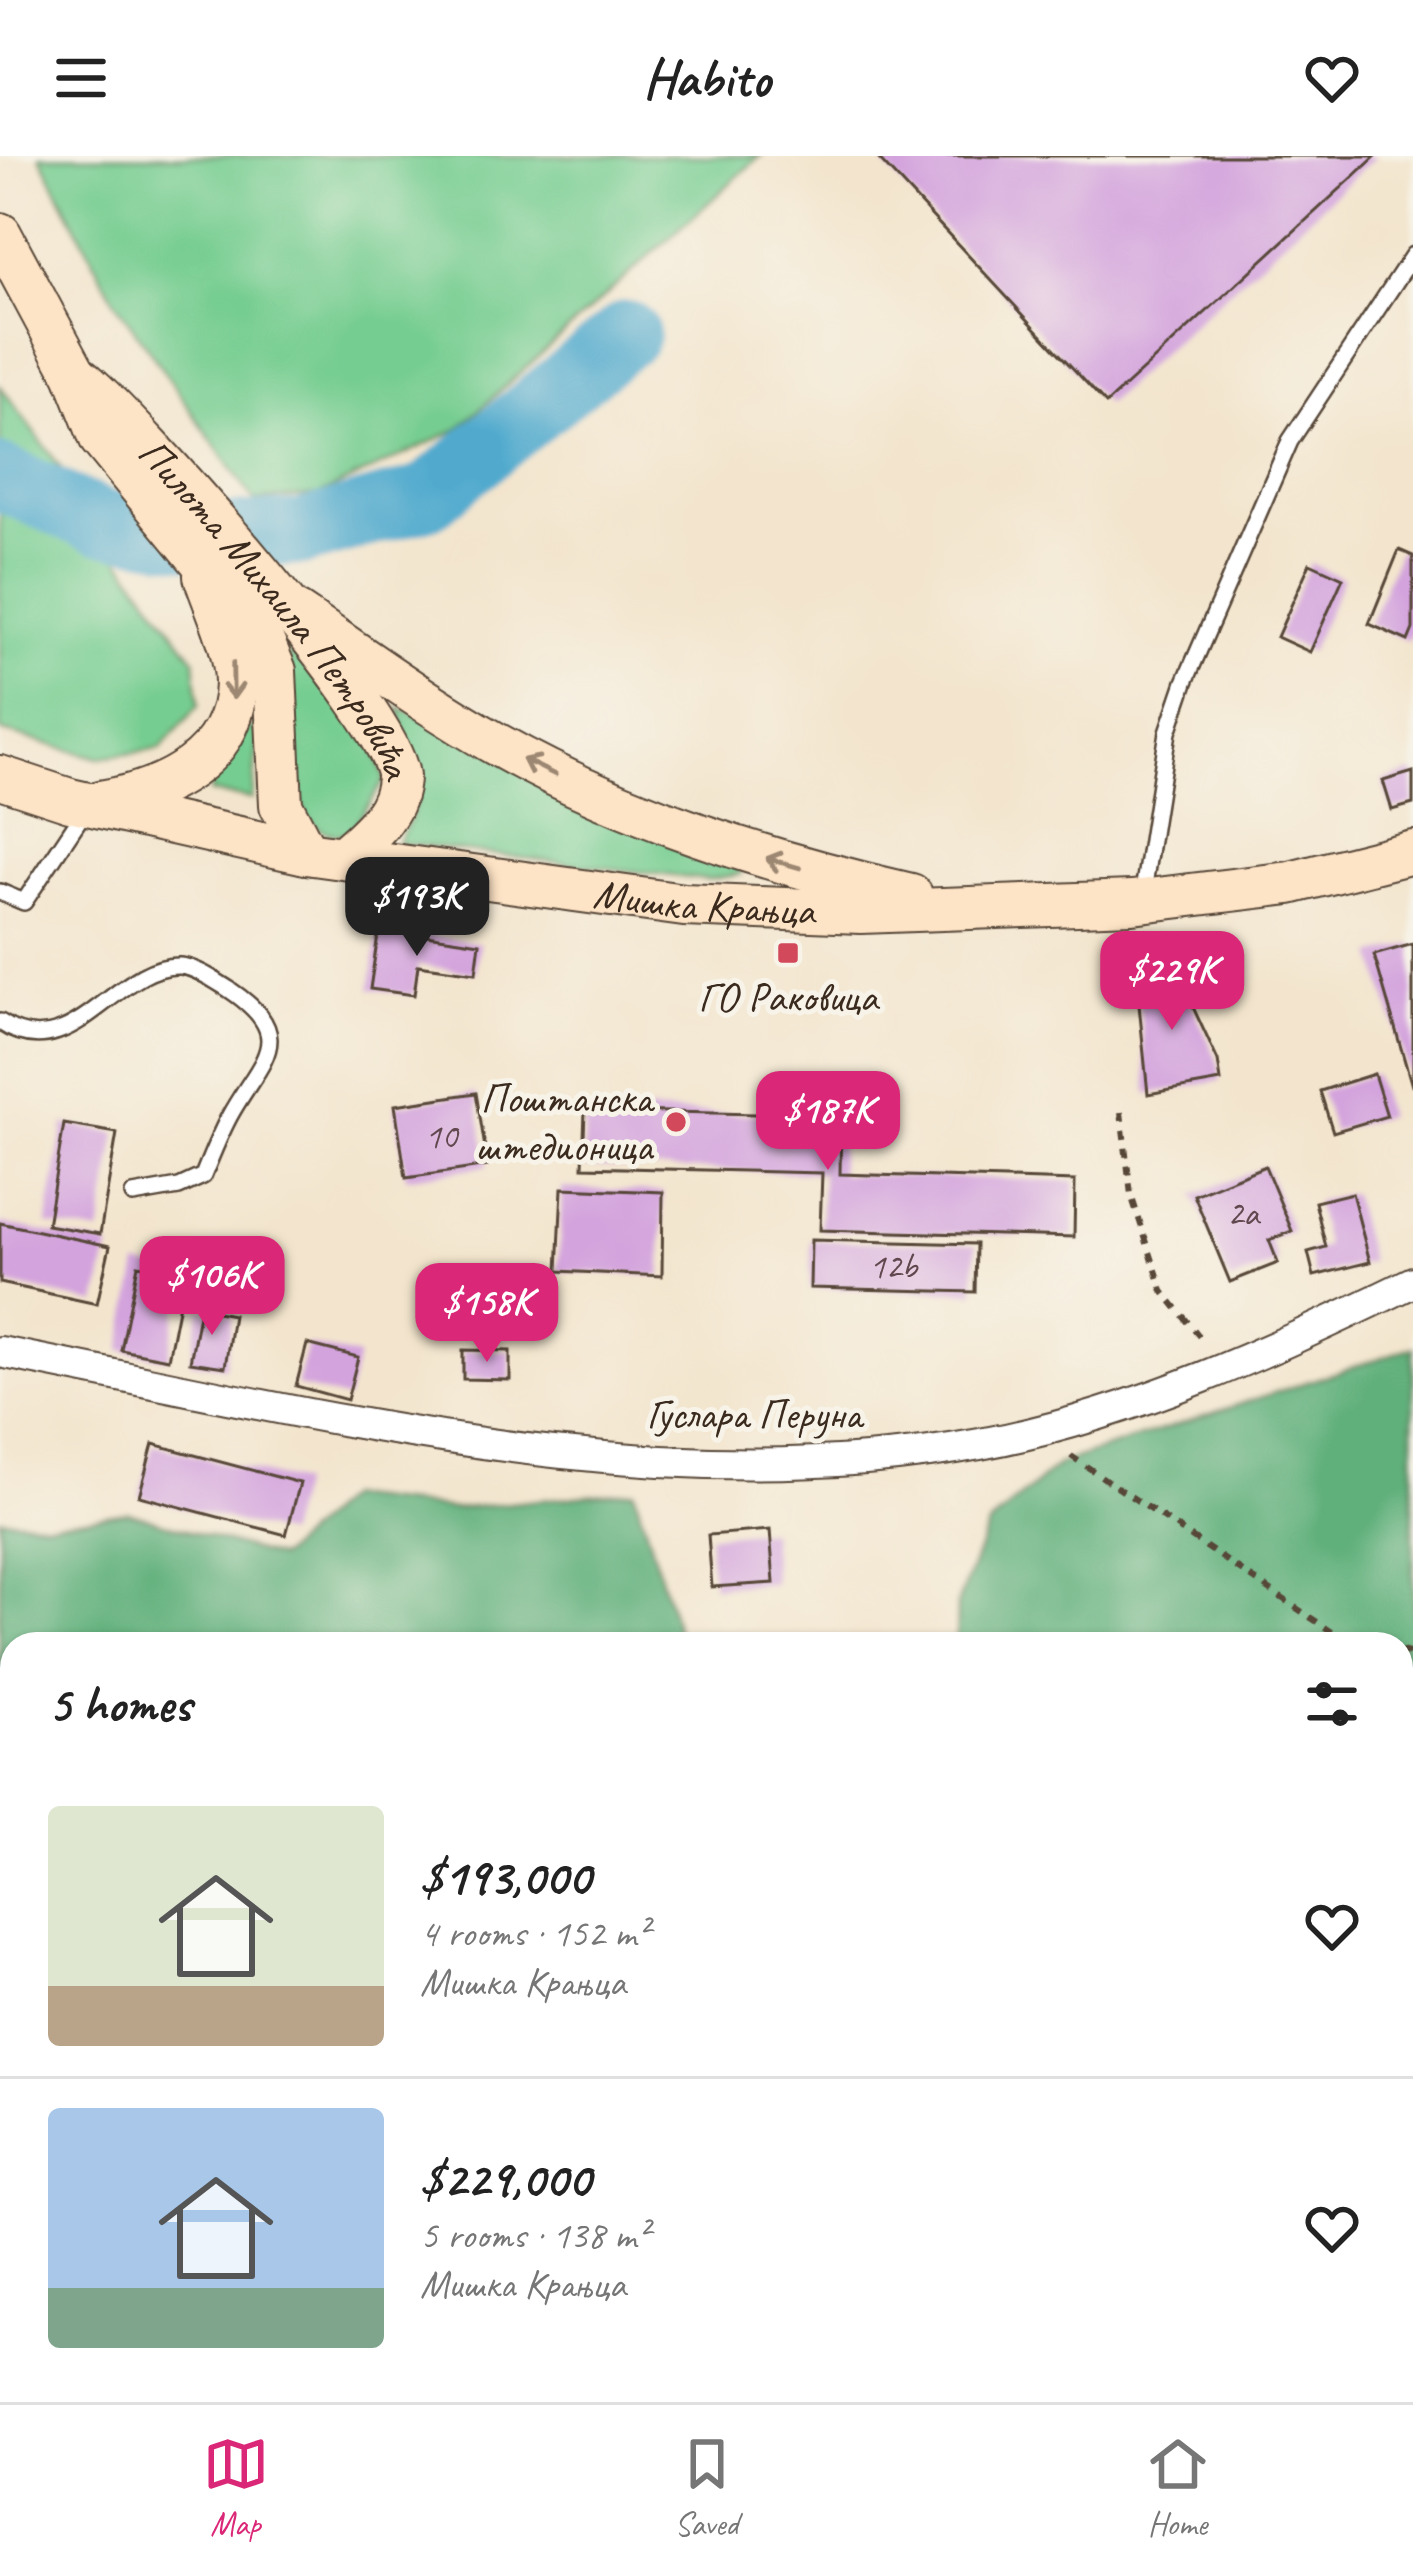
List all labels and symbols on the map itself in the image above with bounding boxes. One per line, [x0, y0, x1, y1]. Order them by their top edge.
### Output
street label: Пилота Михаила Петровића [127, 426, 425, 787]
one-way arrow [222, 660, 244, 699]
one-way arrow [522, 754, 557, 777]
one-way arrow [765, 851, 803, 873]
pin: $193K [333, 857, 501, 959]
street label: Мишка Крањца [590, 866, 818, 937]
pin: $229K [1088, 931, 1256, 1033]
marker: ГО Раковица [775, 940, 801, 966]
place label: ГО Раковица [698, 971, 880, 1024]
pin: $187K [744, 1071, 912, 1173]
place label: Поштанска штедионица [475, 1072, 656, 1173]
marker: Поштанска штедионица [663, 1109, 689, 1135]
house number: 10 [425, 1113, 460, 1159]
house number: 2a [1227, 1190, 1261, 1236]
pin: $106K [128, 1236, 296, 1338]
house number: 12b [869, 1243, 919, 1289]
pin: $158K [403, 1263, 571, 1365]
street label: Гуслара Перуна [646, 1388, 865, 1441]

